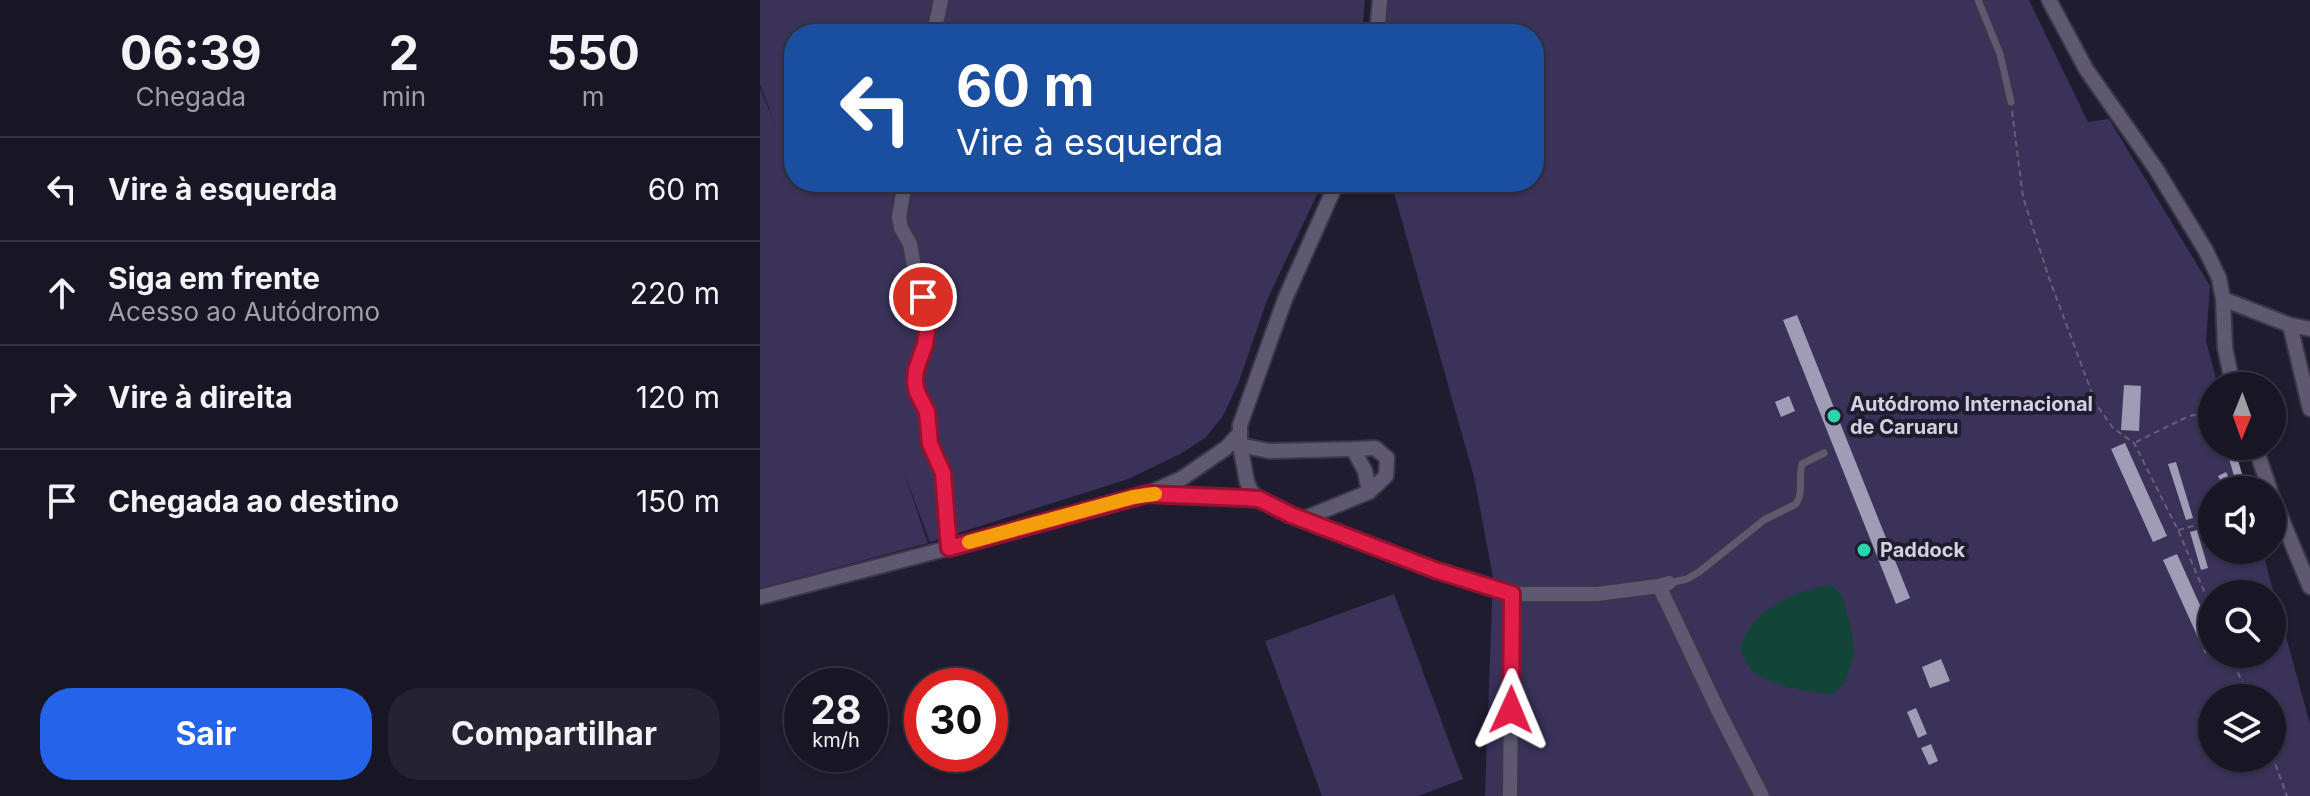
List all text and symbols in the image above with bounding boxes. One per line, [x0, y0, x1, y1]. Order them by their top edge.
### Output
text: 06:39 [120, 23, 262, 82]
text: 2 [389, 23, 419, 82]
text: 550 [546, 23, 640, 82]
text: 60 m [956, 52, 1095, 120]
icon: left [824, 56, 928, 160]
text: Chegada [136, 81, 246, 112]
text: min [382, 81, 426, 112]
text: m [582, 81, 604, 112]
text: Vire à esquerda [956, 120, 1224, 164]
icon: left [40, 167, 84, 211]
text: Vire à esquerda [108, 171, 337, 207]
text: 60 m [648, 171, 720, 207]
text: Siga em frente [108, 260, 320, 296]
pin [889, 263, 957, 331]
icon: ahead [40, 271, 84, 315]
text: 220 m [630, 275, 720, 311]
icon: arrive [901, 275, 945, 319]
text: Acesso ao Autódromo [108, 296, 380, 327]
north arrow [2198, 372, 2286, 460]
map controls [2198, 372, 2286, 772]
icon: right [40, 375, 84, 419]
text: Vire à direita [108, 379, 293, 415]
text: 120 m [636, 379, 720, 415]
place label: Autódromo Internacional de Caruaru [1850, 392, 2093, 439]
marker: Autódromo Internacional de Caruaru [1825, 407, 1843, 425]
button: sound [2198, 476, 2286, 564]
icon: arrive [40, 479, 84, 523]
text: Chegada ao destino [108, 483, 399, 519]
text: 150 m [636, 483, 720, 519]
place label: Paddock [1880, 538, 1966, 562]
marker: Paddock [1855, 541, 1873, 559]
button: search [2198, 580, 2286, 668]
speed limit sign: 30 [904, 668, 1008, 772]
position arrow [1469, 668, 1553, 752]
button: layers [2198, 684, 2286, 772]
text: 28 [810, 685, 862, 734]
button: Sair [40, 688, 372, 780]
button: Compartilhar [388, 688, 720, 780]
text: km/h [812, 728, 860, 752]

